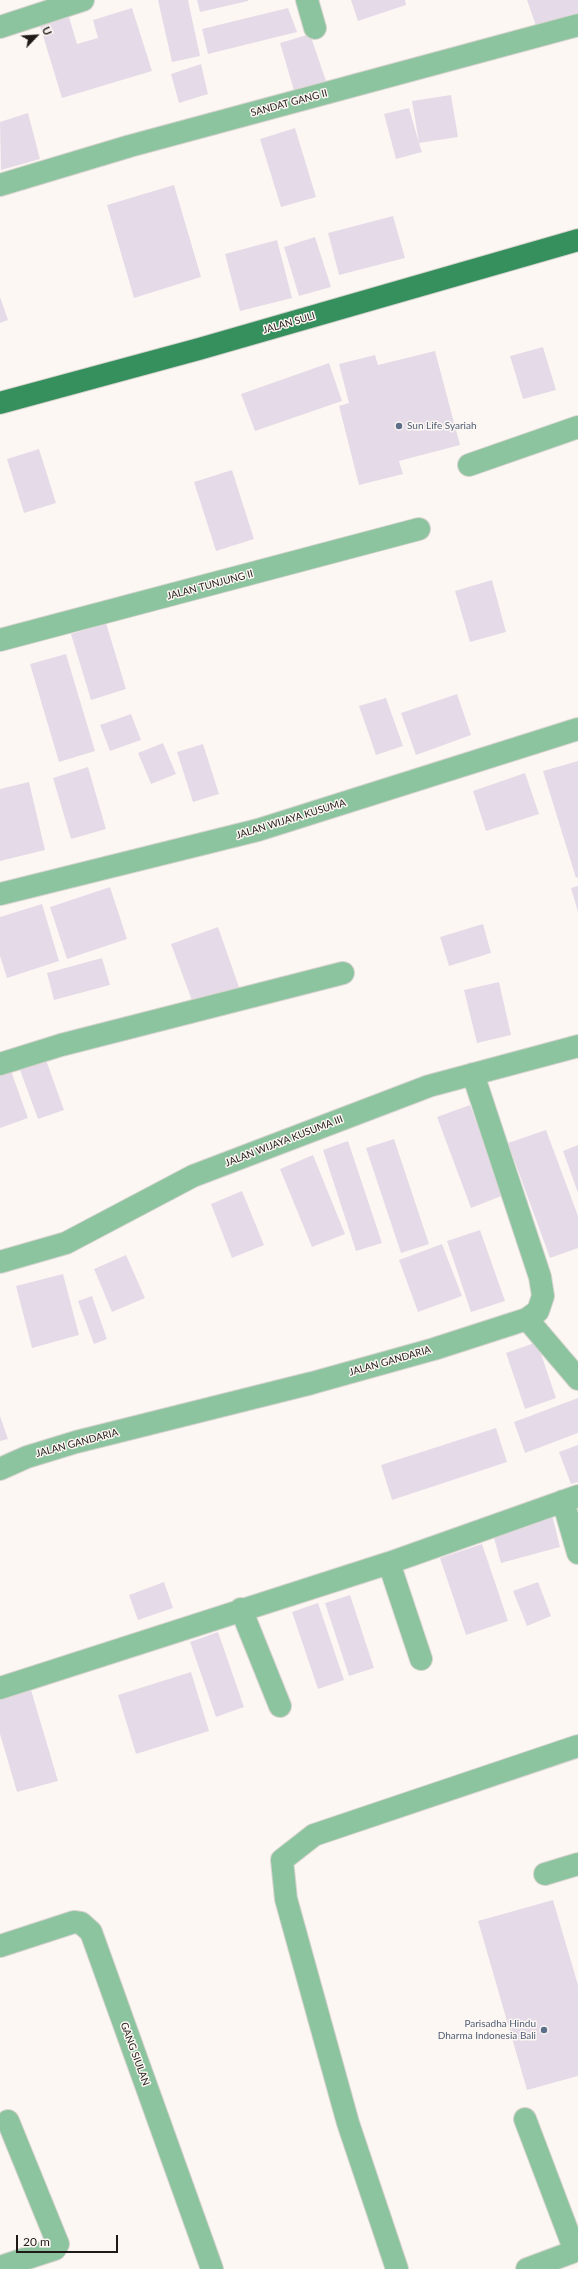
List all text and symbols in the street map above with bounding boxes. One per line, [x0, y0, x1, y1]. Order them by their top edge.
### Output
north arrow [16, 16, 56, 56]
text: U [40, 24, 55, 37]
street label: SANDAT GANG II [249, 87, 329, 119]
street label: JALAN SULI [262, 310, 316, 336]
place label: Sun Life Syariah [407, 420, 477, 432]
marker: Sun Life Syariah [394, 421, 404, 431]
street label: JALAN TUNJUNG II [166, 568, 254, 602]
street label: JALAN WIJAYA KUSUMA [235, 797, 347, 841]
street label: JALAN WIJAYA KUSUMA III [224, 1113, 344, 1169]
street label: JALAN GANDARIA [348, 1344, 432, 1378]
street label: JALAN GANDARIA [35, 1426, 119, 1460]
place label: Parisadha Hindu Dharma Indonesia Bali [438, 2018, 536, 2042]
street label: GANG SIULAN [118, 2021, 152, 2087]
marker: Parisadha Hindu Dharma Indonesia Bali [539, 2025, 549, 2035]
scale bar [18, 2227, 120, 2253]
text: 20 m [23, 2234, 50, 2249]

